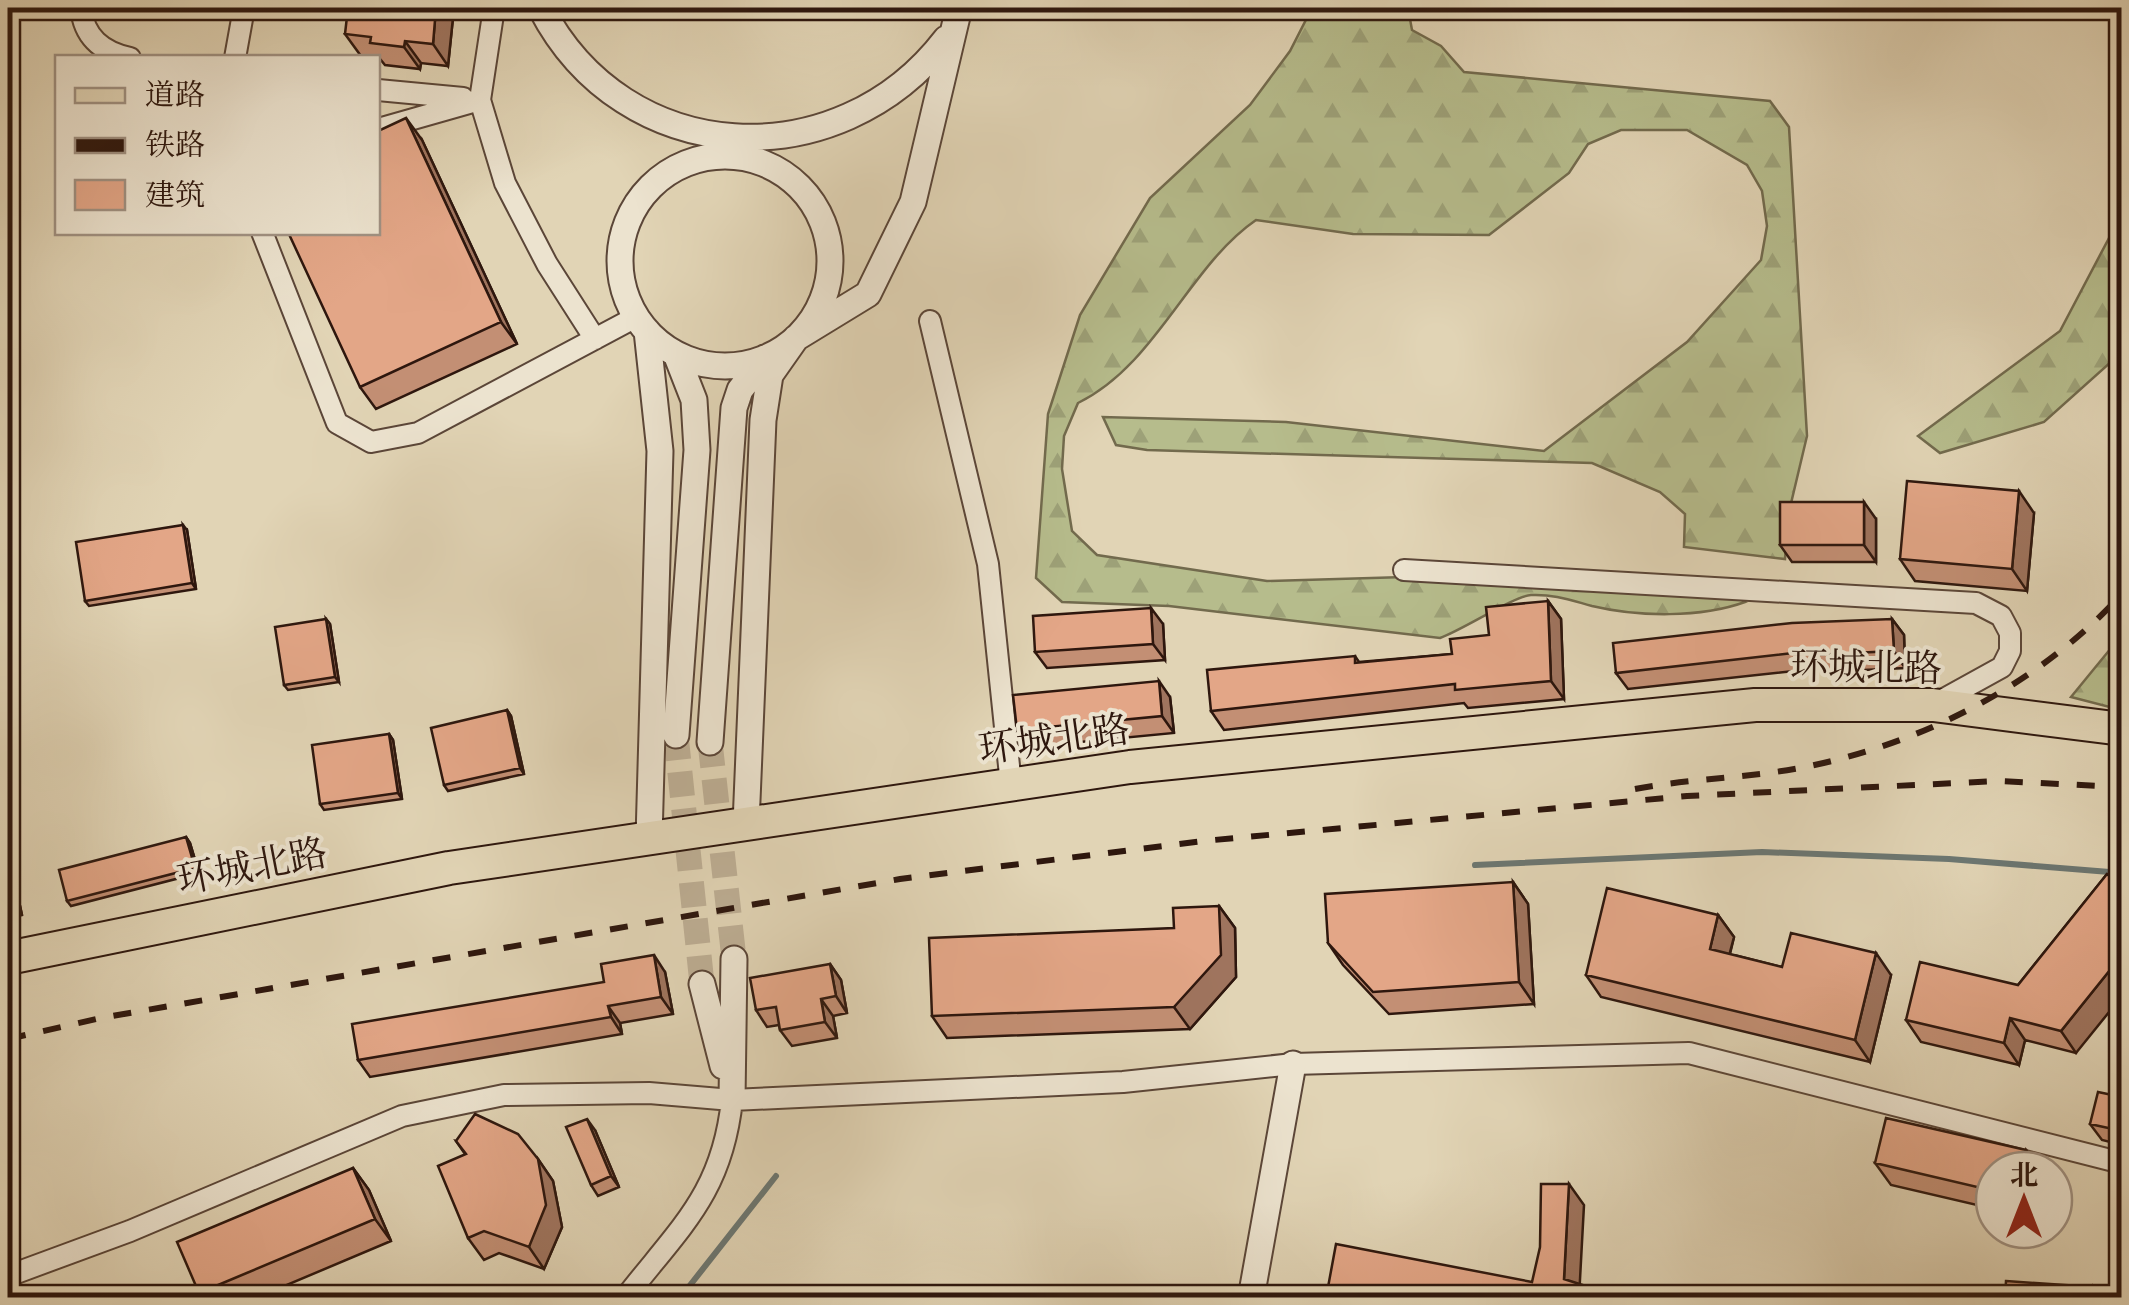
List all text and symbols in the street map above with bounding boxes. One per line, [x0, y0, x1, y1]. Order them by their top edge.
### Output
legend [55, 55, 380, 235]
text: 道路 [145, 75, 205, 114]
text: 铁路 [145, 125, 205, 164]
text: 建筑 [145, 175, 205, 214]
street label: 环城北路 [1790, 641, 1942, 692]
street label: 环城北路 [975, 704, 1133, 773]
street label: 环城北路 [173, 827, 331, 904]
north arrow [1974, 1150, 2074, 1250]
text: 北 [2010, 1157, 2038, 1193]

